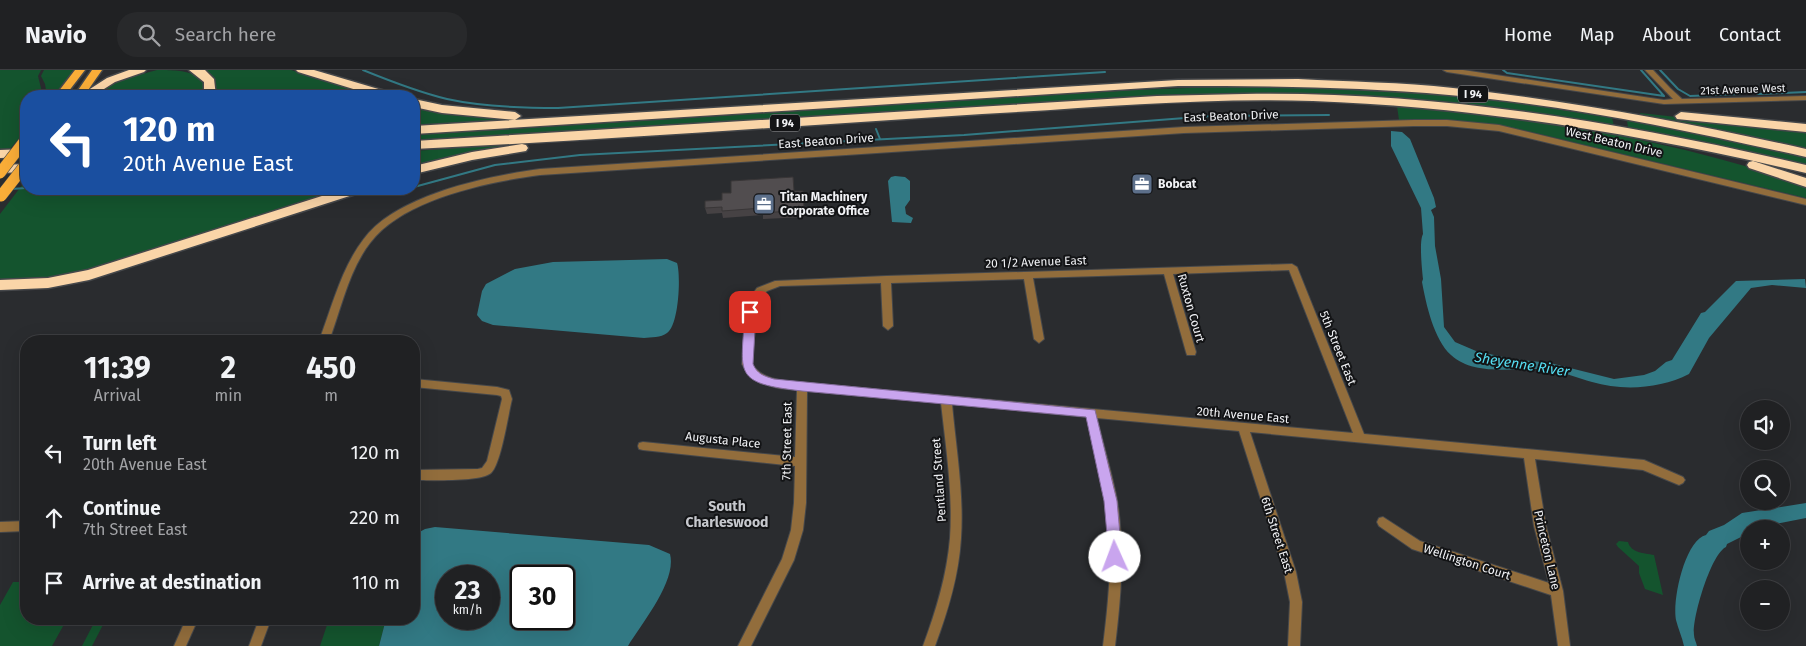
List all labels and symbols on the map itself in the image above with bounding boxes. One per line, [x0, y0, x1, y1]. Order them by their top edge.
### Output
street label: 21st Avenue West [1700, 82, 1786, 97]
road number: I 94 [1458, 85, 1488, 102]
street label: East Beaton Drive [1183, 107, 1279, 125]
road number: I 94 [770, 114, 800, 132]
street label: West Beaton Drive [1564, 124, 1664, 160]
street label: East Beaton Drive [778, 131, 874, 151]
office icon: Bobcat [1130, 172, 1154, 196]
place label: Bobcat [1158, 177, 1197, 191]
place label: Titan Machinery Corporate Office [780, 190, 870, 218]
office icon: Titan Machinery Corporate Office [752, 192, 776, 216]
street label: 20 1/2 Avenue East [985, 253, 1088, 271]
street label: Ruxton Court [1175, 272, 1208, 345]
pin [729, 291, 771, 333]
street label: 5th Street East [1317, 309, 1360, 388]
water label: Sheyenne River [1472, 348, 1571, 380]
street label: 7th Street East [779, 401, 795, 480]
street label: 20th Avenue East [1196, 404, 1291, 426]
street label: Augusta Place [685, 429, 761, 451]
street label: Pentland Street [929, 437, 949, 523]
street label: 6th Street East [1258, 495, 1296, 576]
district label: South Charleswood [686, 498, 768, 531]
street label: Princeton Lane [1531, 509, 1563, 591]
position arrow [1088, 530, 1140, 582]
street label: Wellington Court [1422, 541, 1513, 583]
speed limit sign: 30 [510, 565, 575, 630]

